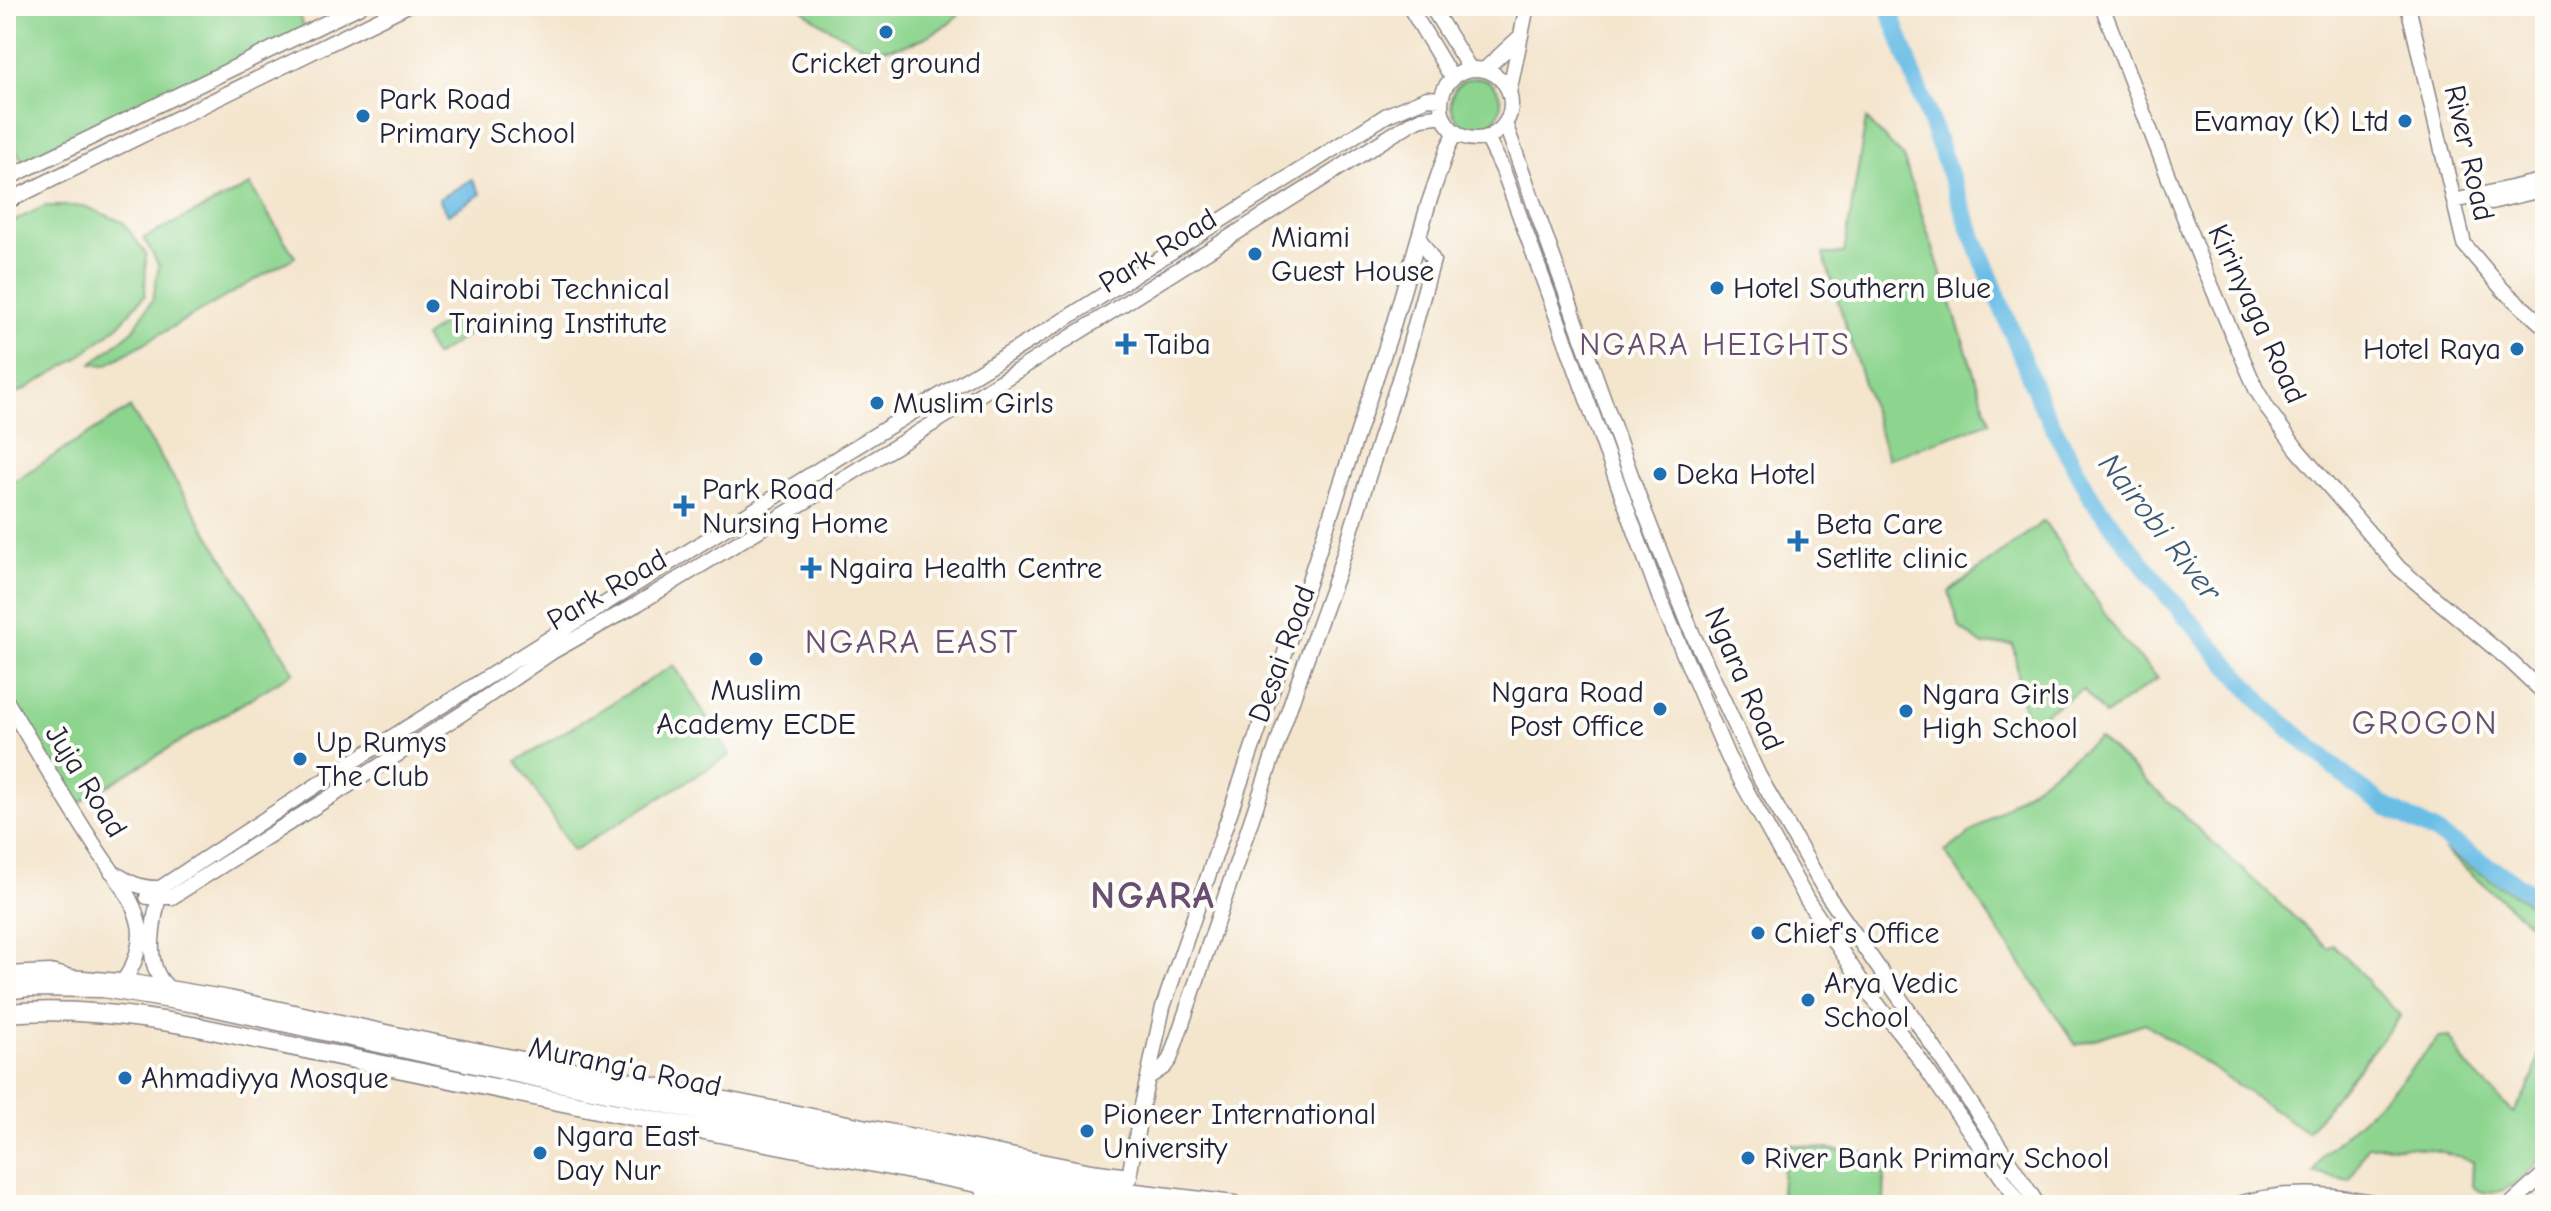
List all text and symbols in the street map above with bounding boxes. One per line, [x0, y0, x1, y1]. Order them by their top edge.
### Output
marker: Cricket ground [877, 23, 895, 41]
place label: Cricket ground [791, 46, 981, 81]
place label: Park Road Primary School [379, 82, 576, 151]
street label: River Road [2436, 82, 2502, 224]
place label: Evamay (K) Ltd [2194, 104, 2389, 139]
marker: Park Road Primary School [354, 107, 372, 125]
marker: Evamay (K) Ltd [2396, 112, 2414, 130]
street label: Park Road [1093, 201, 1223, 301]
street label: Kirinyaga Road [2200, 219, 2314, 409]
place label: Miami Guest House [1271, 220, 1434, 289]
marker: Miami Guest House [1246, 245, 1264, 263]
place label: Hotel Southern Blue [1733, 271, 1991, 306]
place label: Nairobi Technical Training Institute [449, 272, 670, 341]
marker: Hotel Southern Blue [1708, 279, 1726, 297]
marker: Nairobi Technical Training Institute [424, 297, 442, 315]
district label: NGARA HEIGHTS [1579, 326, 1851, 363]
place label: Taiba [1144, 327, 1211, 362]
place label: Hotel Raya [2363, 332, 2501, 367]
marker: Taiba [1115, 333, 1137, 355]
marker: Hotel Raya [2508, 340, 2526, 358]
place label: Muslim Girls [893, 386, 1053, 421]
marker: Muslim Girls [868, 394, 886, 412]
water label: Nairobi River [2091, 446, 2230, 609]
place label: Deka Hotel [1676, 457, 1816, 492]
marker: Deka Hotel [1651, 465, 1669, 483]
place label: Park Road Nursing Home [702, 472, 888, 541]
marker: Park Road Nursing Home [673, 495, 695, 517]
place label: Beta Care Setlite clinic [1816, 507, 1968, 576]
marker: Beta Care Setlite clinic [1787, 530, 1809, 552]
street label: Park Road [541, 542, 673, 638]
place label: Ngaira Health Centre [829, 551, 1102, 586]
marker: Ngaira Health Centre [800, 557, 822, 579]
street label: Desai Road [1241, 581, 1323, 727]
street label: Ngara Road [1697, 602, 1791, 756]
district label: NGARA EAST [805, 622, 1019, 662]
marker: Muslim Academy ECDE [747, 650, 765, 668]
place label: Muslim Academy ECDE [656, 673, 856, 742]
place label: Ngara Road Post Office [1491, 675, 1644, 744]
place label: Ngara Girls High School [1922, 677, 2078, 746]
marker: Ngara Road Post Office [1651, 700, 1669, 718]
marker: Ngara Girls High School [1897, 702, 1915, 720]
district label: GROGON [2351, 703, 2499, 743]
street label: Juja Road [38, 718, 134, 844]
place label: Up Rumys The Club [316, 725, 447, 794]
marker: Up Rumys The Club [291, 750, 309, 768]
district label: NGARA [1090, 874, 1216, 918]
place label: Chief's Office [1774, 916, 1939, 951]
marker: Chief's Office [1749, 924, 1767, 942]
place label: Arya Vedic School [1824, 966, 1958, 1035]
marker: Arya Vedic School [1799, 991, 1817, 1009]
street label: Murang'a Road [526, 1030, 724, 1104]
place label: Ahmadiyya Mosque [141, 1061, 388, 1096]
marker: Ahmadiyya Mosque [116, 1069, 134, 1087]
place label: Pioneer International University [1103, 1097, 1376, 1166]
place label: Ngara East Day Nur [556, 1119, 700, 1188]
marker: Pioneer International University [1078, 1122, 1096, 1140]
place label: River Bank Primary School [1764, 1141, 2109, 1176]
marker: Ngara East Day Nur [531, 1144, 549, 1162]
marker: River Bank Primary School [1739, 1149, 1757, 1167]

